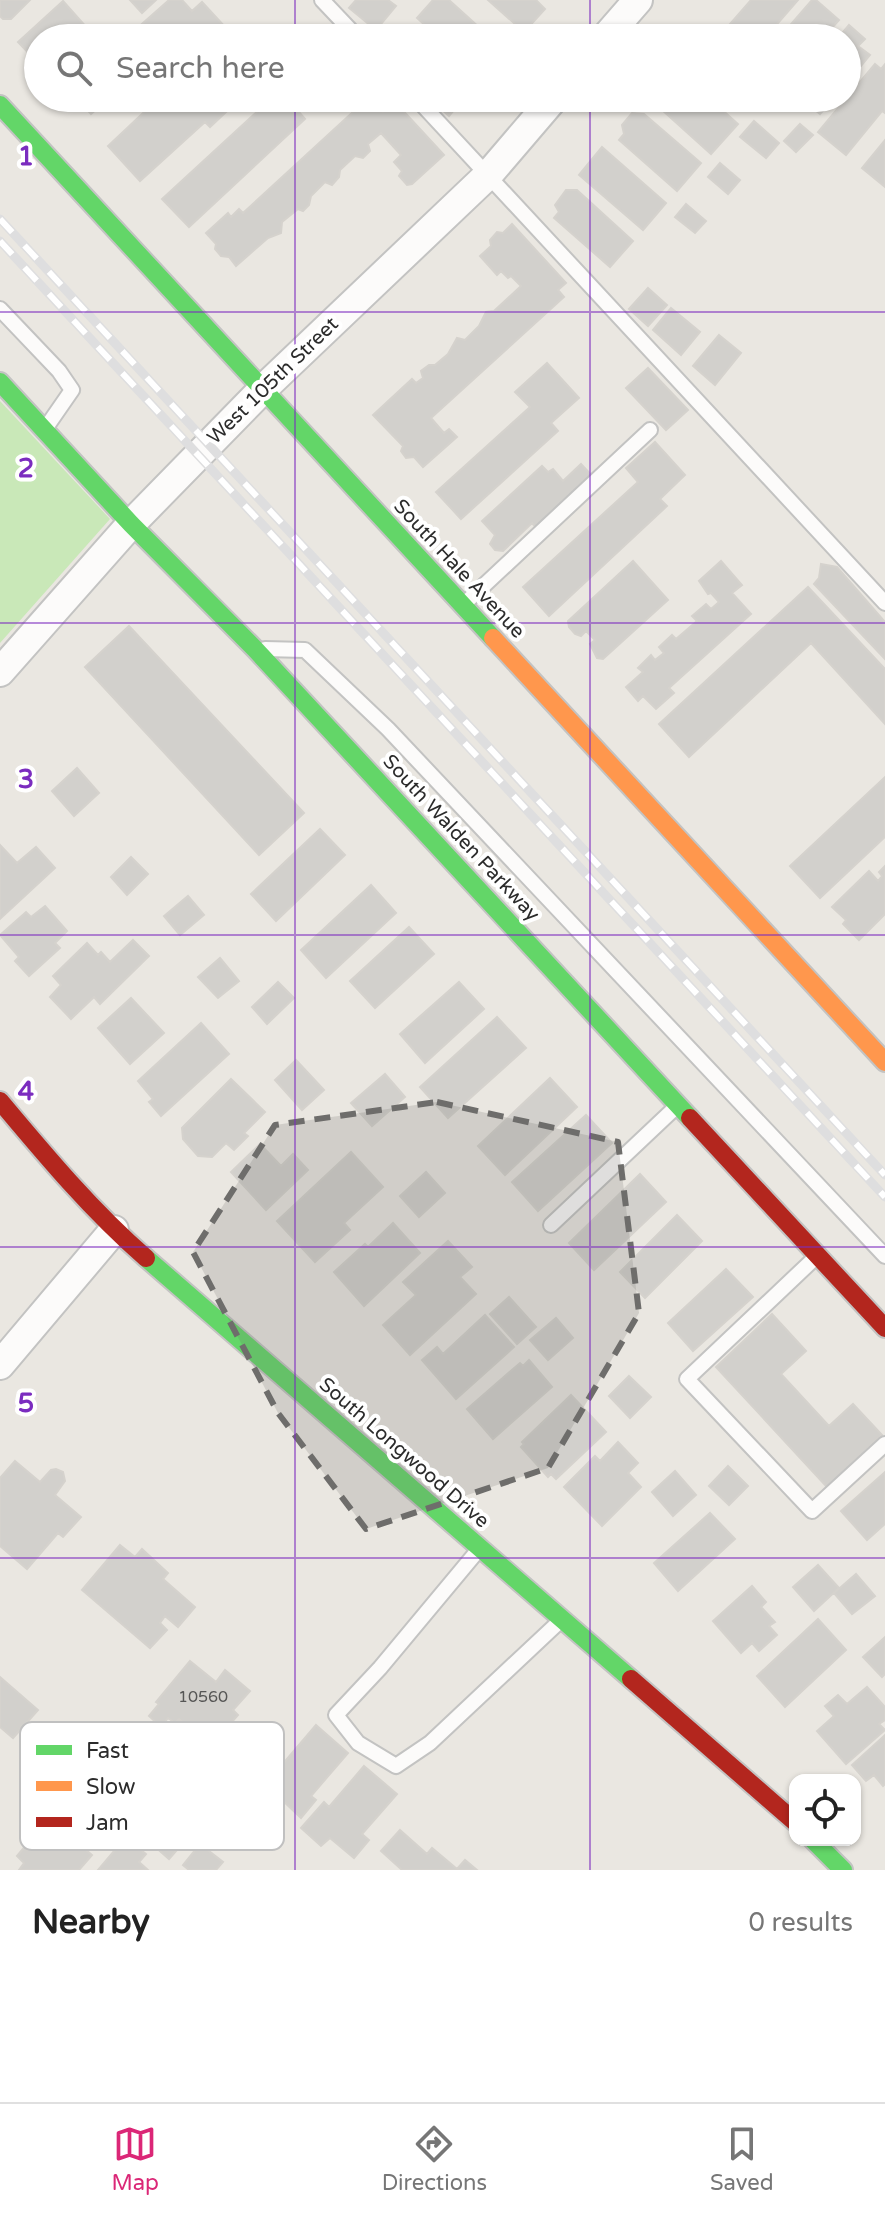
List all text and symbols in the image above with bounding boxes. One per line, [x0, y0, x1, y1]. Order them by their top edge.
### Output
search box [24, 24, 861, 112]
icon: search [52, 46, 96, 90]
text: Search here [116, 50, 285, 87]
text: 1 [18, 141, 34, 172]
street label: West 105th Street [202, 312, 344, 450]
text: 2 [18, 453, 34, 484]
street label: South Hale Avenue [388, 495, 530, 643]
street label: South Walden Parkway [378, 750, 545, 926]
text: 3 [18, 764, 34, 795]
text: 4 [18, 1076, 34, 1107]
street label: South Longwood Drive [314, 1373, 494, 1533]
text: 5 [18, 1388, 34, 1419]
house number: 10560 [178, 1687, 228, 1707]
legend [20, 1722, 284, 1850]
text: Fast [86, 1738, 129, 1764]
text: Slow [86, 1774, 136, 1800]
map controls [789, 1774, 861, 1846]
button: locate [789, 1774, 861, 1846]
text: Jam [86, 1810, 129, 1836]
text: Nearby [32, 1902, 150, 1943]
text: 0 results [748, 1907, 853, 1938]
tab: Map [111, 2122, 159, 2196]
tab: Directions [382, 2122, 487, 2196]
tab: Saved [710, 2122, 774, 2196]

